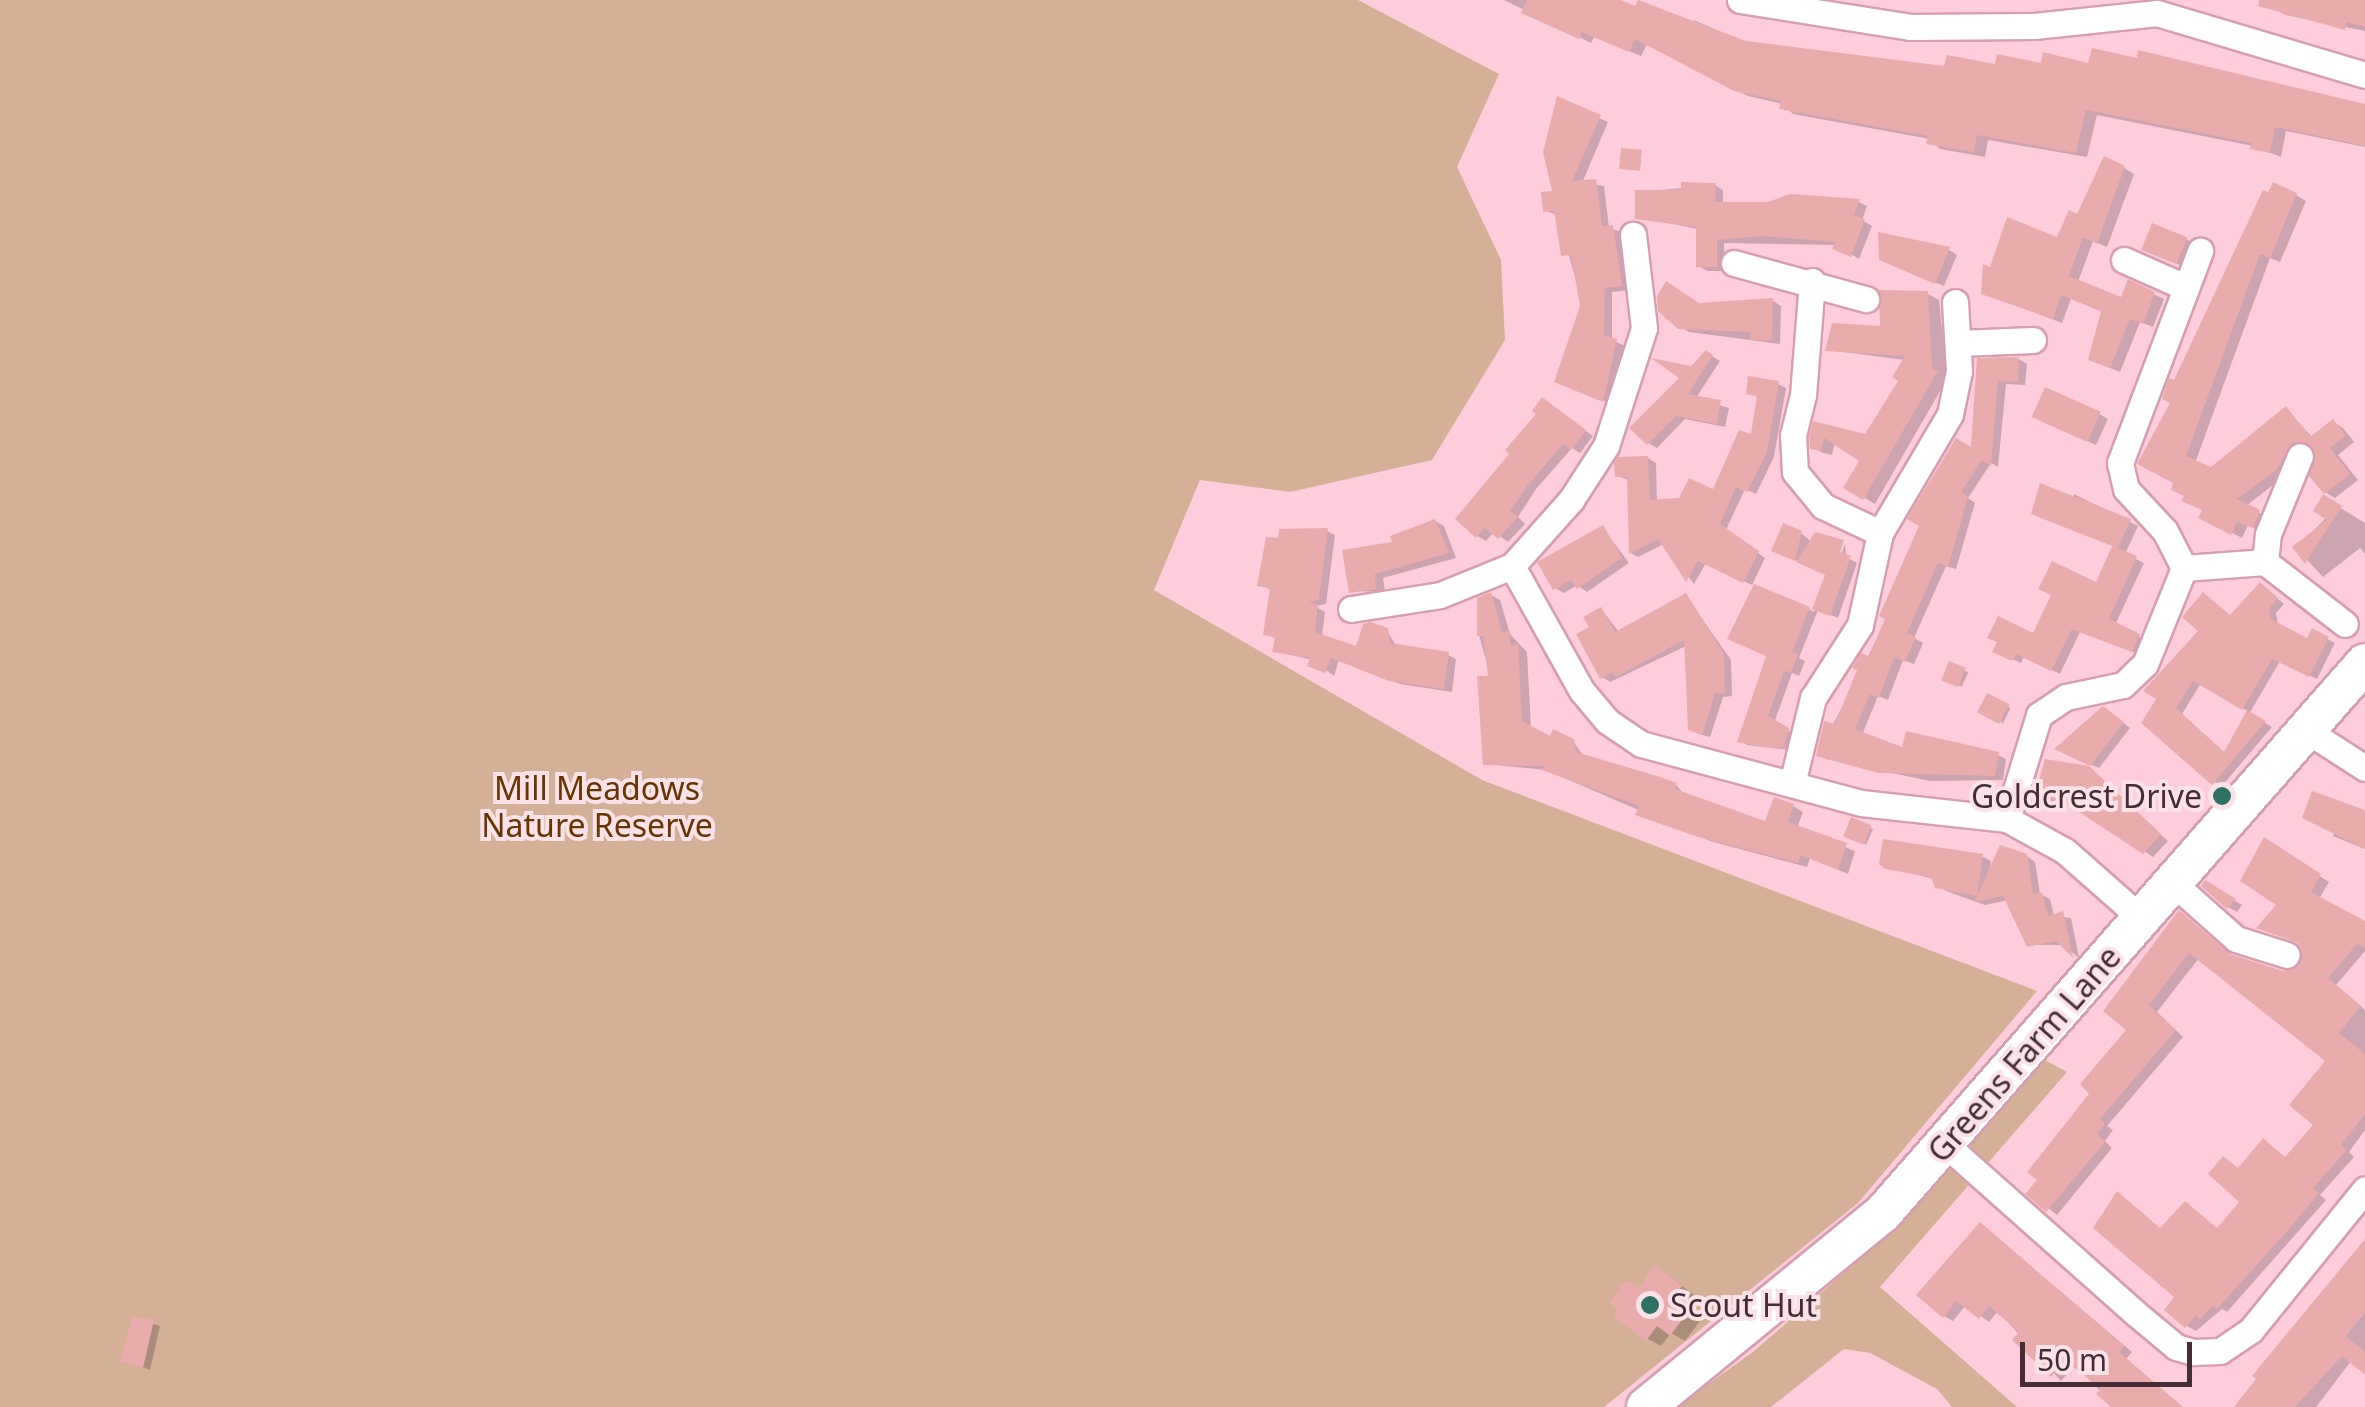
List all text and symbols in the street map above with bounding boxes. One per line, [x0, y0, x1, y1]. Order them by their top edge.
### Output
park label: Mill Meadows Nature Reserve [481, 770, 713, 845]
place label: Goldcrest Drive [1971, 777, 2202, 815]
marker: Goldcrest Drive [2211, 785, 2233, 807]
street label: Greens Farm Lane [1920, 938, 2128, 1170]
place label: Scout Hut [1670, 1286, 1817, 1324]
marker: Scout Hut [1639, 1294, 1661, 1316]
scale bar [2025, 1322, 2198, 1384]
text: 50 m [2037, 1339, 2107, 1380]

